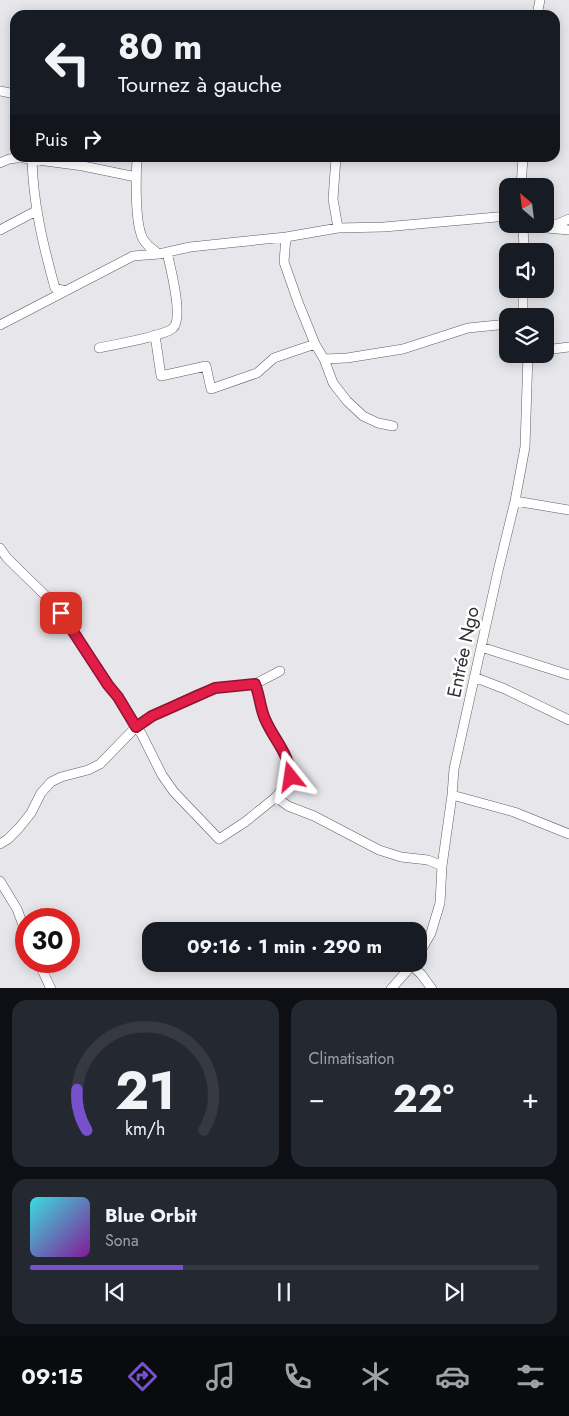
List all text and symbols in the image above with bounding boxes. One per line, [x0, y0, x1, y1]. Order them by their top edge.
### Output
text: 80 m [118, 22, 202, 72]
icon: left [35, 30, 100, 95]
text: Tournez à gauche [118, 68, 282, 100]
icon: right [78, 125, 106, 153]
text: Puis [35, 126, 68, 153]
north arrow [499, 178, 554, 232]
map controls [499, 178, 554, 363]
button: sound [499, 243, 554, 298]
button: layers [499, 308, 554, 363]
pin [40, 592, 82, 634]
icon: arrive [47, 599, 75, 627]
street label: Entrée Ngo [440, 604, 486, 700]
position arrow [264, 750, 316, 802]
speed limit sign: 30 [15, 908, 80, 973]
text: 09:16 · 1 min · 290 m [187, 933, 382, 960]
text: Climatisation [309, 1047, 395, 1070]
text: 21 [115, 1053, 176, 1129]
text: 22° [393, 1071, 454, 1126]
text: − [309, 1078, 325, 1119]
text: + [522, 1078, 539, 1119]
text: km/h [125, 1116, 165, 1142]
text: Blue Orbit [105, 1202, 197, 1229]
text: Sona [105, 1229, 139, 1252]
icon: previous [101, 1278, 129, 1306]
icon: pause [270, 1278, 298, 1306]
icon: next [440, 1278, 468, 1306]
icon: directions [125, 1359, 160, 1394]
icon: music [203, 1359, 238, 1394]
icon: phone [280, 1359, 315, 1394]
icon: climate [358, 1359, 393, 1394]
icon: car [435, 1359, 470, 1394]
icon: filters [513, 1359, 548, 1394]
text: 09:15 [21, 1360, 83, 1392]

